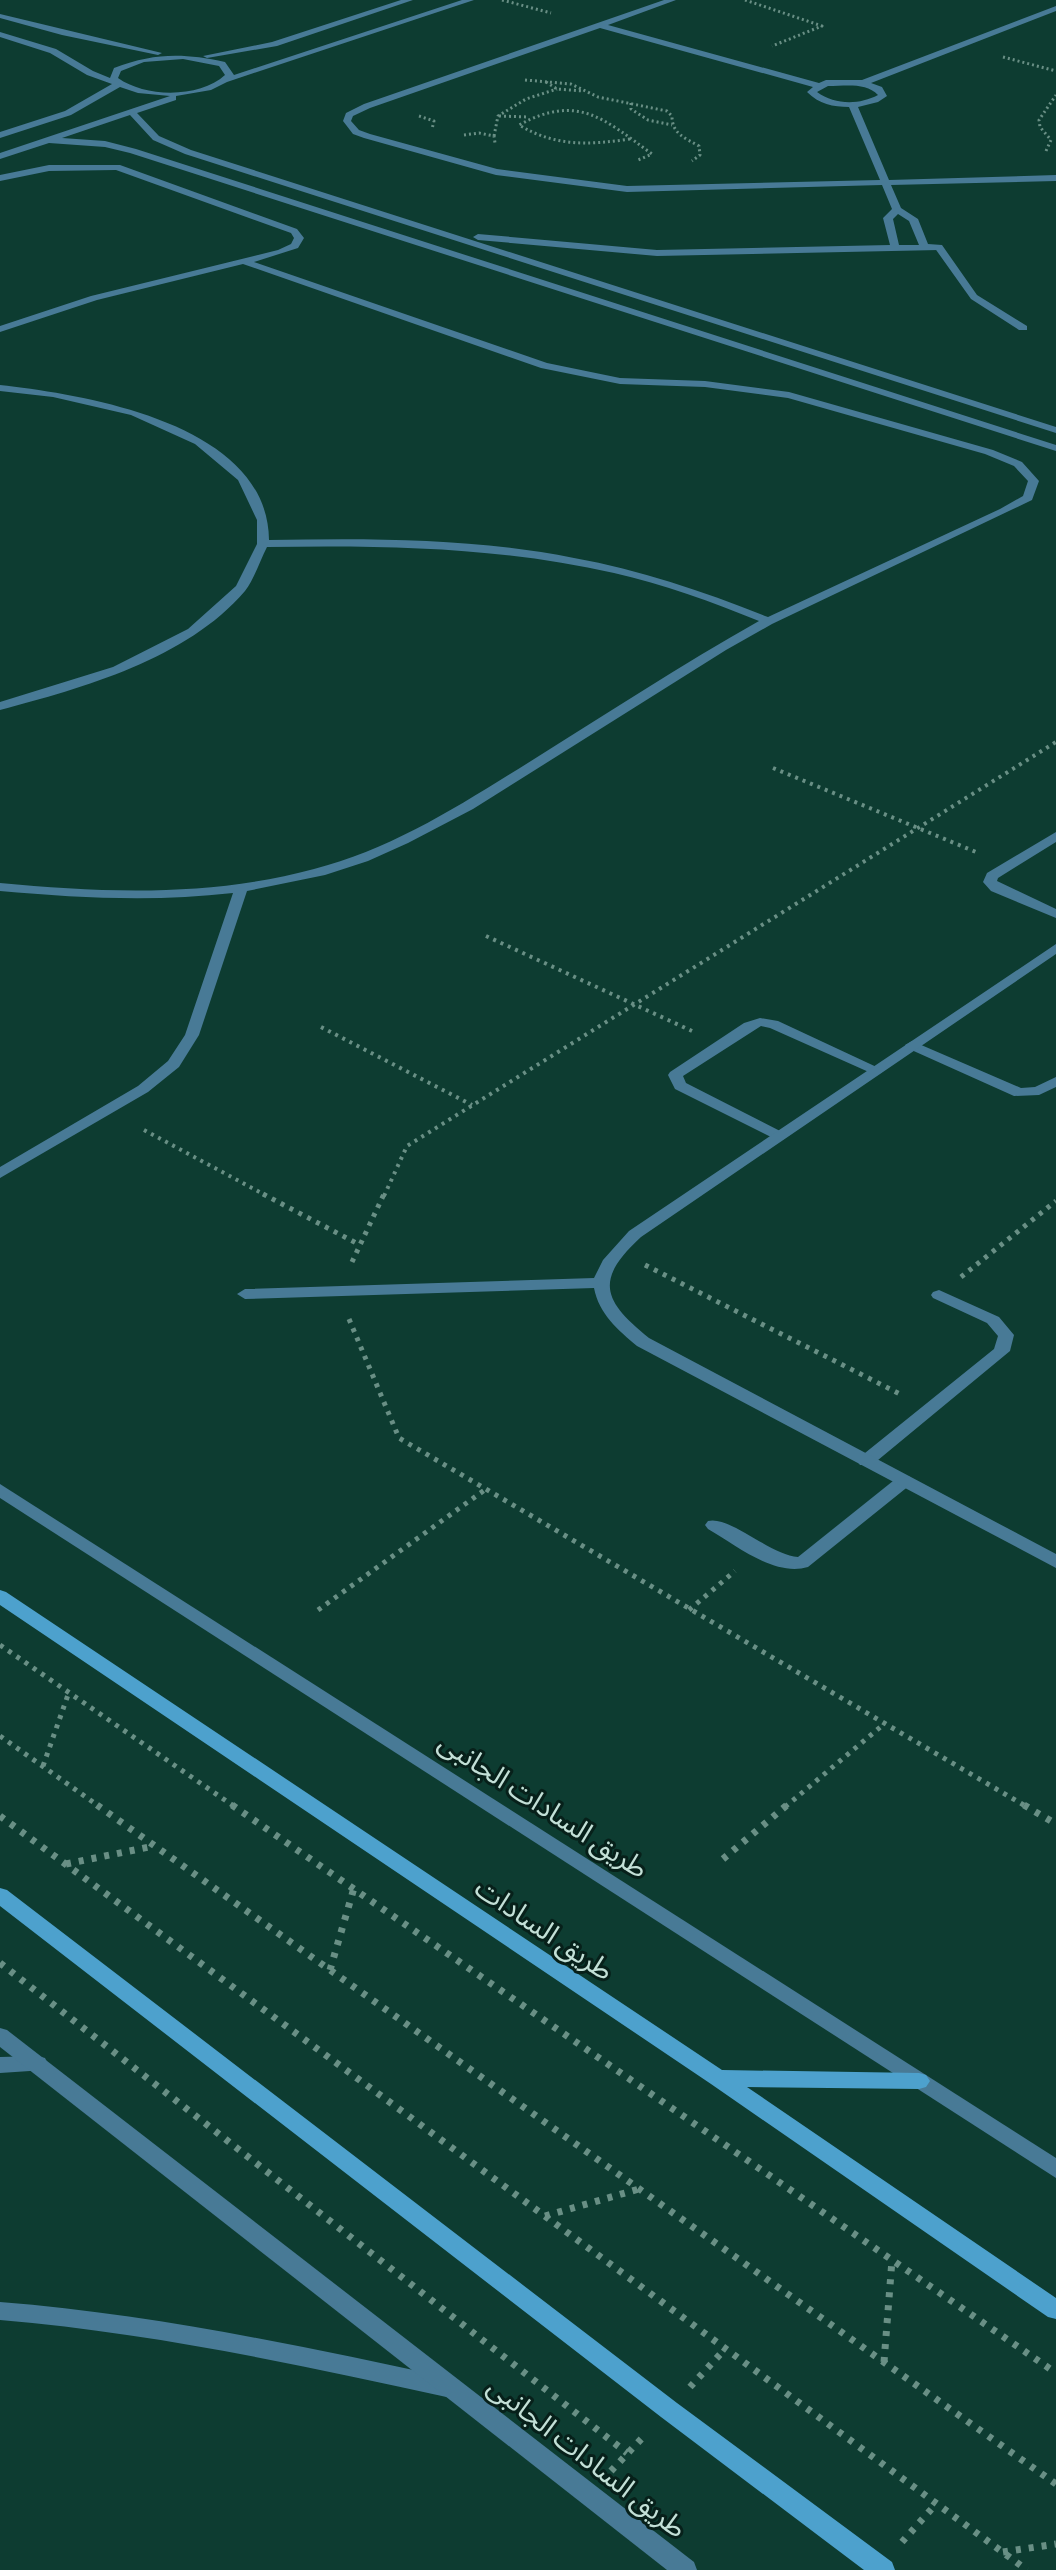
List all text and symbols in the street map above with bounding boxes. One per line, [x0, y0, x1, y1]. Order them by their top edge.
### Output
street label: طريق السادات الجانبى [432, 1722, 656, 1886]
street label: طريق السادات [468, 1868, 622, 1988]
street label: طريق السادات الجانبى [481, 2366, 695, 2546]

